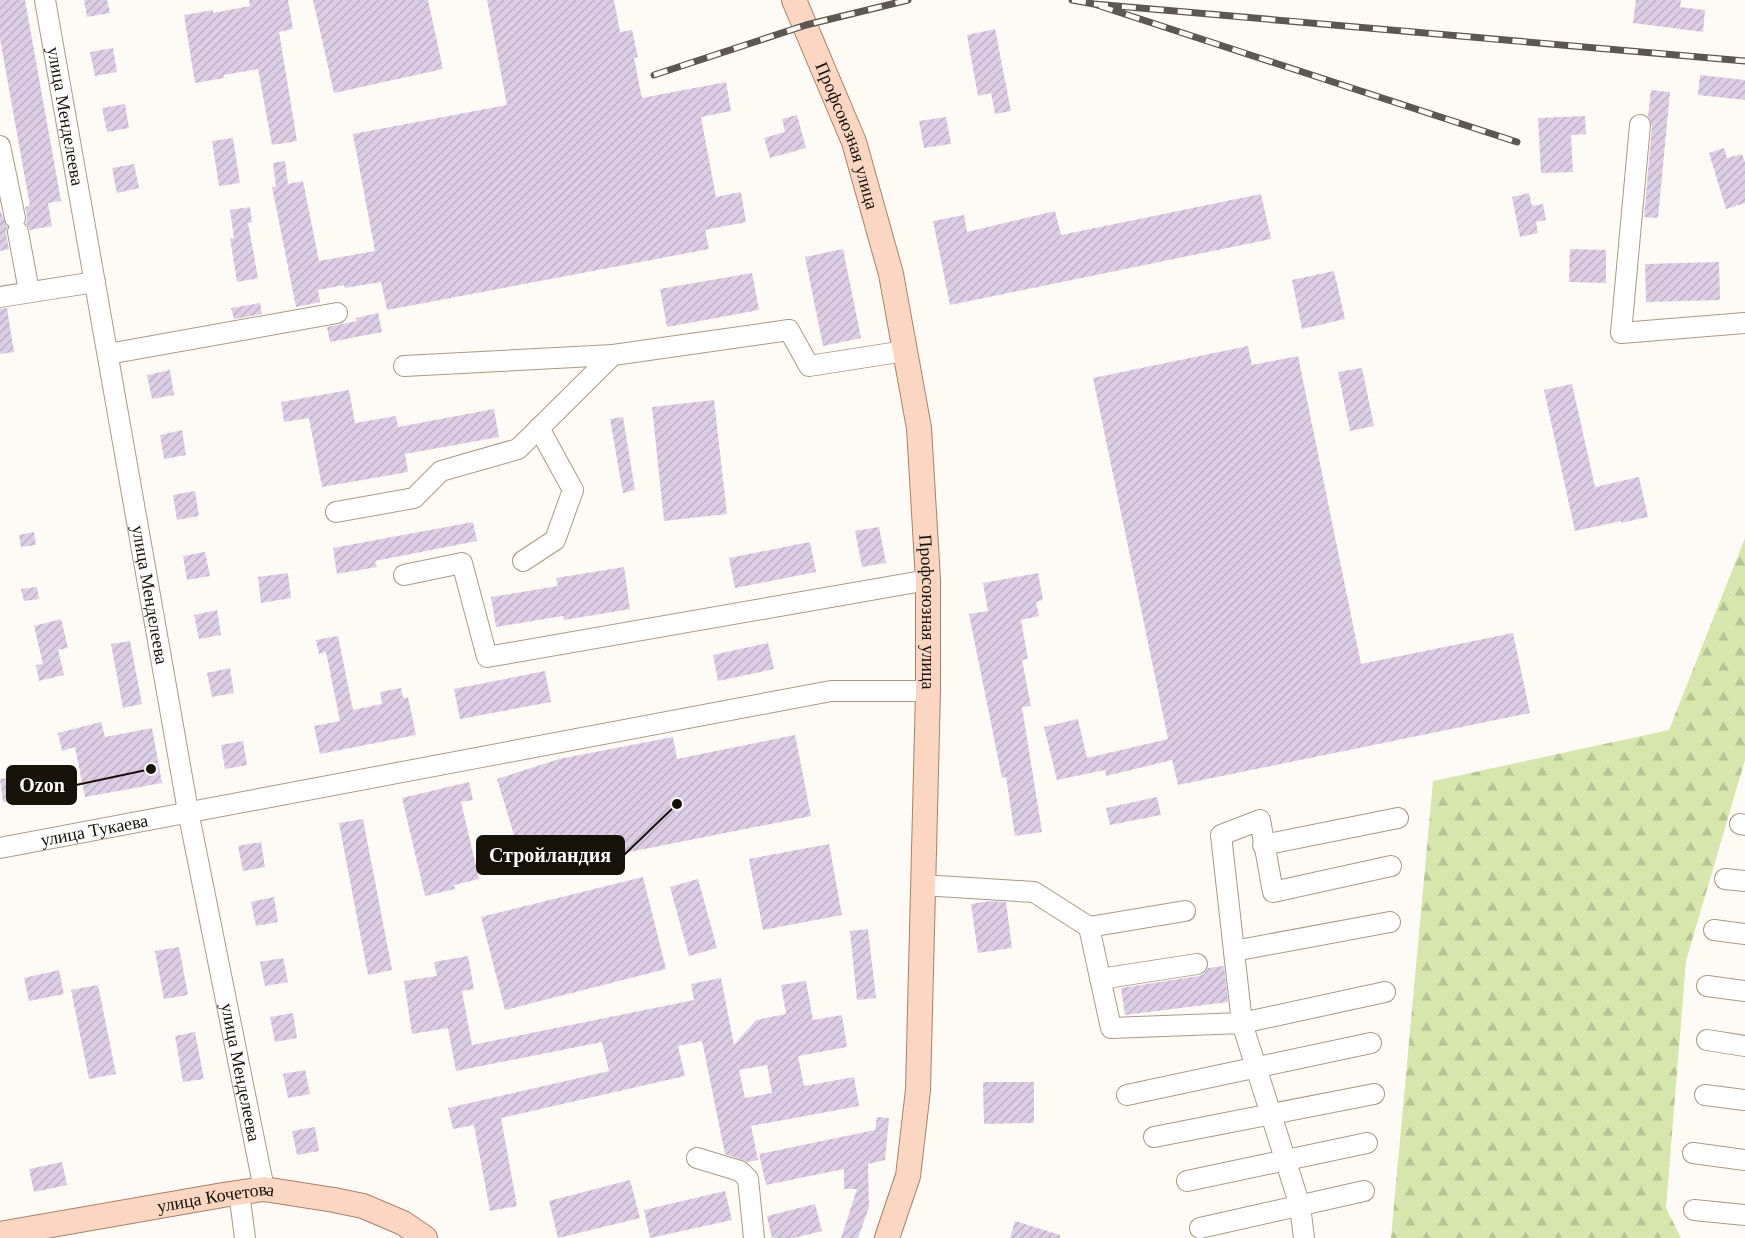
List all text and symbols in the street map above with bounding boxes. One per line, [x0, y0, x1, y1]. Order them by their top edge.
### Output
street label: улица Менделеева [43, 45, 88, 187]
street label: Профсоюзная улица [811, 59, 882, 212]
street label: улица Менделеева [128, 524, 172, 666]
street label: Профсоюзная улица [915, 534, 938, 690]
callout: Ozon [7, 766, 76, 804]
text: Ozon [19, 774, 65, 796]
street label: улица Тукаева [39, 810, 150, 850]
callout: Стройландия [477, 836, 624, 874]
text: Стройландия [489, 844, 611, 867]
street label: улица Менделеева [217, 1001, 264, 1143]
street label: улица Кочетова [156, 1179, 276, 1216]

